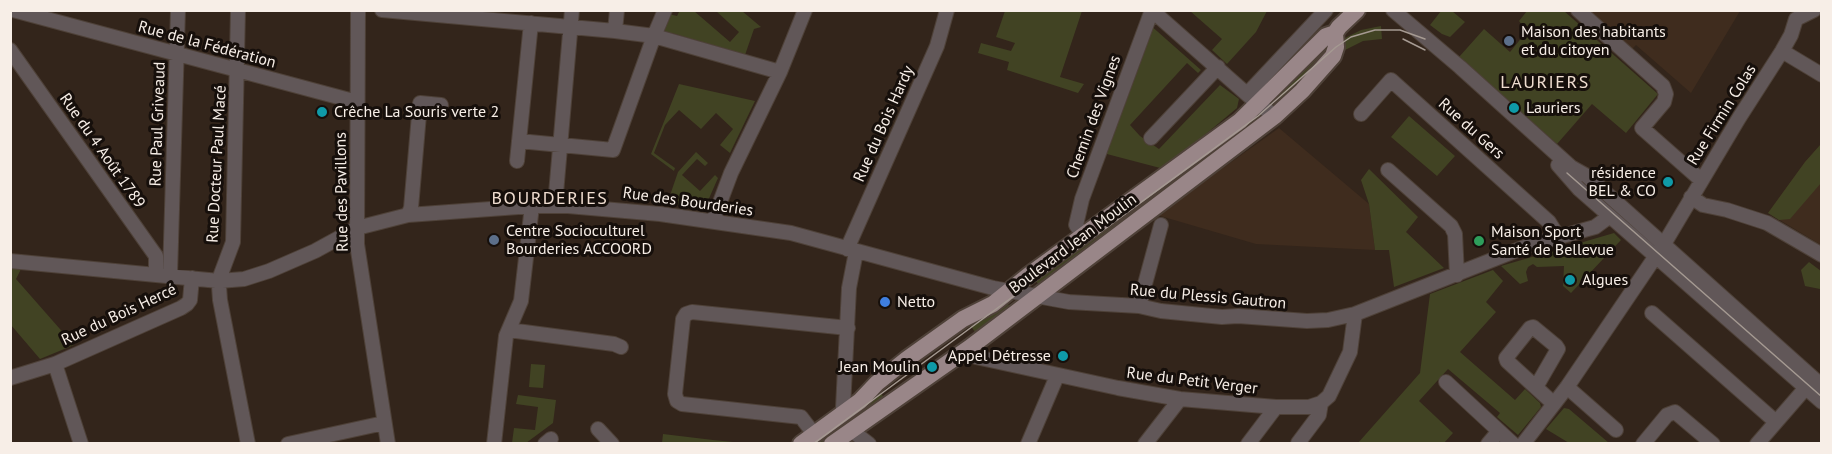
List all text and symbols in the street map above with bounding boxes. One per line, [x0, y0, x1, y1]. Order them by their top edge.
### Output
street label: Rue de la Fédération [136, 17, 278, 73]
place label: Maison des habitants et du citoyen [1521, 22, 1666, 60]
marker: Maison des habitants et du citoyen [1502, 34, 1516, 48]
street label: Chemin des Vignes [1063, 53, 1125, 181]
street label: Rue Paul Griveaud [146, 61, 170, 187]
street label: Rue Firmin Colas [1683, 61, 1761, 169]
street label: Rue du Bois Hardy [850, 63, 918, 185]
district label: LAURIERS [1500, 72, 1590, 94]
street label: Rue Docteur Paul Macé [203, 85, 231, 243]
street label: Rue du 4 Août 1789 [55, 90, 149, 212]
street label: Rue du Gers [1434, 94, 1508, 164]
place label: Lauriers [1526, 98, 1581, 118]
marker: Lauriers [1507, 101, 1521, 115]
place label: Crêche La Souris verte 2 [334, 102, 499, 122]
marker: Crêche La Souris verte 2 [315, 105, 329, 119]
street label: Rue des Pavillons [331, 132, 353, 252]
place label: résidence BEL & CO [1589, 163, 1656, 201]
marker: résidence BEL & CO [1661, 175, 1675, 189]
street label: Rue des Bourderies [622, 183, 754, 221]
district label: BOURDERIES [492, 188, 608, 210]
street label: Boulevard Jean Moulin [1006, 190, 1140, 298]
place label: Centre Socioculturel Bourderies ACCOORD [506, 221, 652, 259]
place label: Maison Sport Santé de Bellevue [1491, 222, 1614, 260]
marker: Centre Socioculturel Bourderies ACCOORD [487, 233, 501, 247]
marker: Maison Sport Santé de Bellevue [1472, 234, 1486, 248]
place label: Algues [1582, 270, 1628, 290]
marker: Algues [1563, 273, 1577, 287]
street label: Rue du Bois Hercé [59, 280, 179, 350]
street label: Rue du Plessis Gautron [1129, 281, 1287, 313]
place label: Netto [897, 292, 935, 312]
marker: Netto [878, 295, 892, 309]
place label: Appel Détresse [948, 346, 1051, 366]
marker: Appel Détresse [1056, 349, 1070, 363]
place label: Jean Moulin [839, 357, 920, 377]
marker: Jean Moulin [925, 360, 939, 374]
street label: Rue du Petit Verger [1125, 363, 1259, 399]

